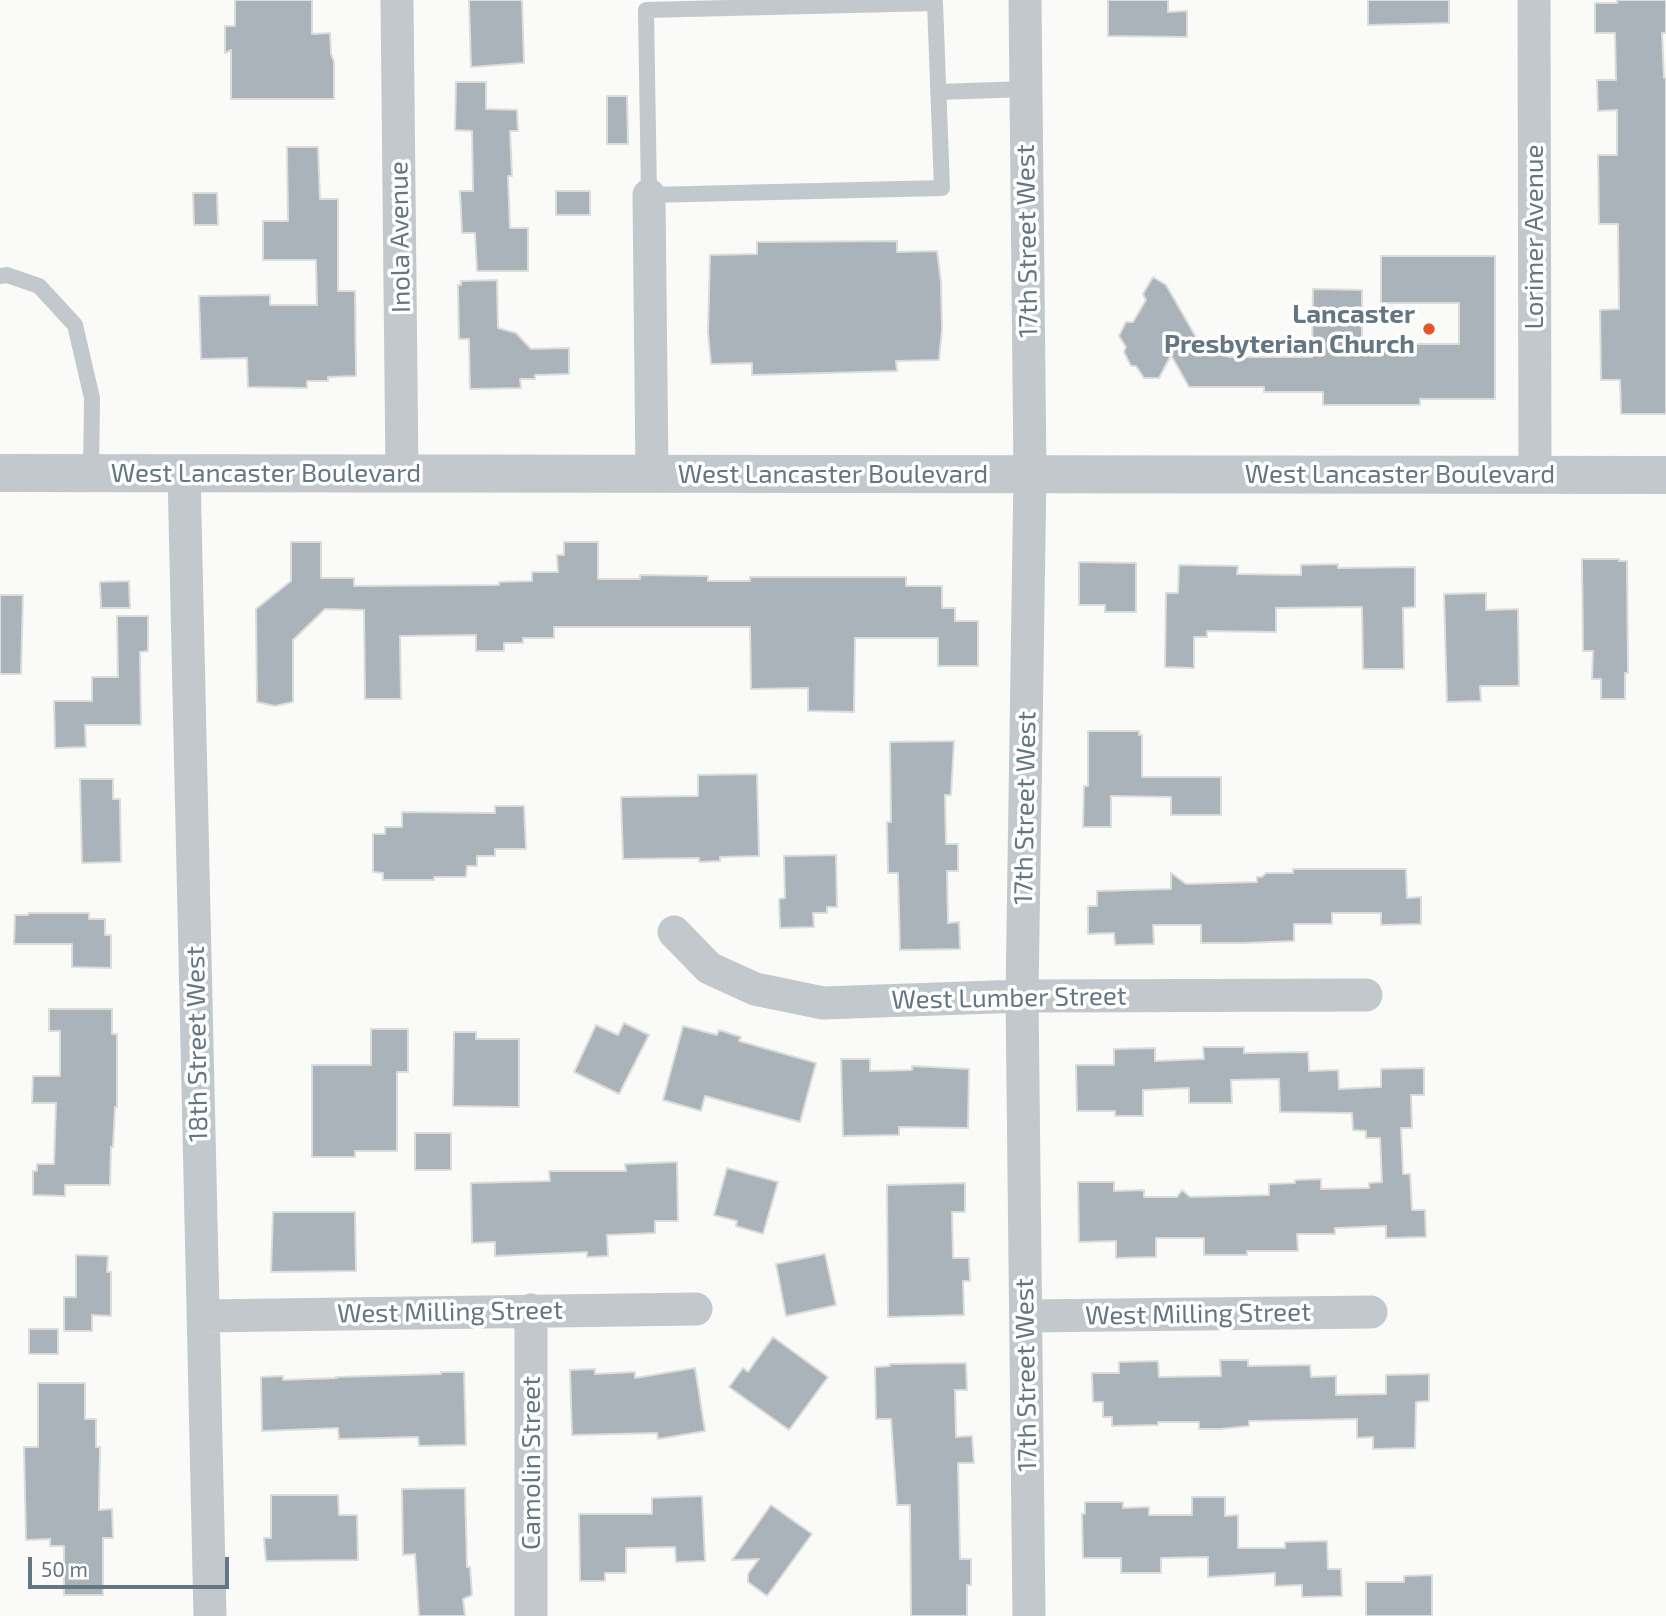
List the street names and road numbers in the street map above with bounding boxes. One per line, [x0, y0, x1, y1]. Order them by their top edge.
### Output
street label: 17th Street West [1010, 144, 1044, 338]
street label: Lorimer Avenue [1518, 144, 1550, 330]
street label: Inola Avenue [383, 161, 417, 313]
street label: West Lancaster Boulevard [111, 457, 421, 489]
street label: West Lancaster Boulevard [678, 458, 988, 490]
street label: West Lancaster Boulevard [1245, 458, 1555, 490]
street label: 17th Street West [1008, 711, 1042, 905]
street label: 18th Street West [180, 946, 214, 1142]
street label: West Lumber Street [891, 980, 1127, 1016]
street label: 17th Street West [1009, 1278, 1043, 1472]
street label: West Milling Street [337, 1294, 563, 1330]
street label: West Milling Street [1085, 1296, 1311, 1332]
street label: Camolin Street [515, 1376, 547, 1550]

